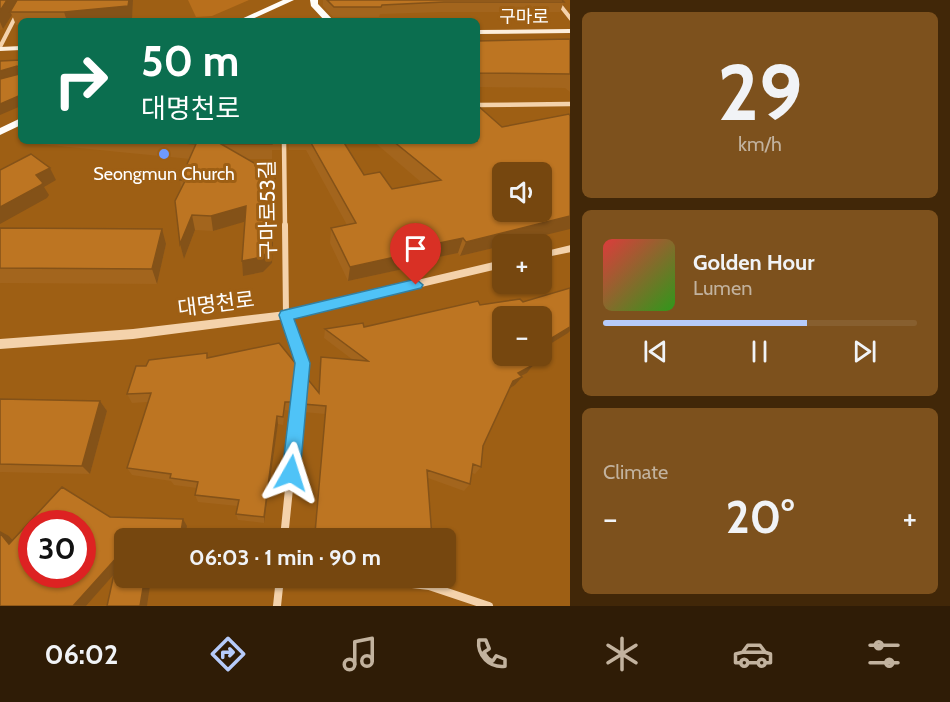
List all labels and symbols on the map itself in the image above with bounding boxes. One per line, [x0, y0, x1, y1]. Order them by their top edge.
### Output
street label: 구마로 [499, 6, 549, 28]
marker: Seongmun Church [157, 147, 171, 161]
street label: 구마로53길 [254, 160, 281, 260]
place label: Seongmun Church [93, 163, 235, 185]
pin [390, 223, 441, 285]
street label: 대명천로 [176, 286, 256, 321]
position arrow [259, 441, 323, 505]
speed limit sign: 30 [18, 510, 96, 588]

